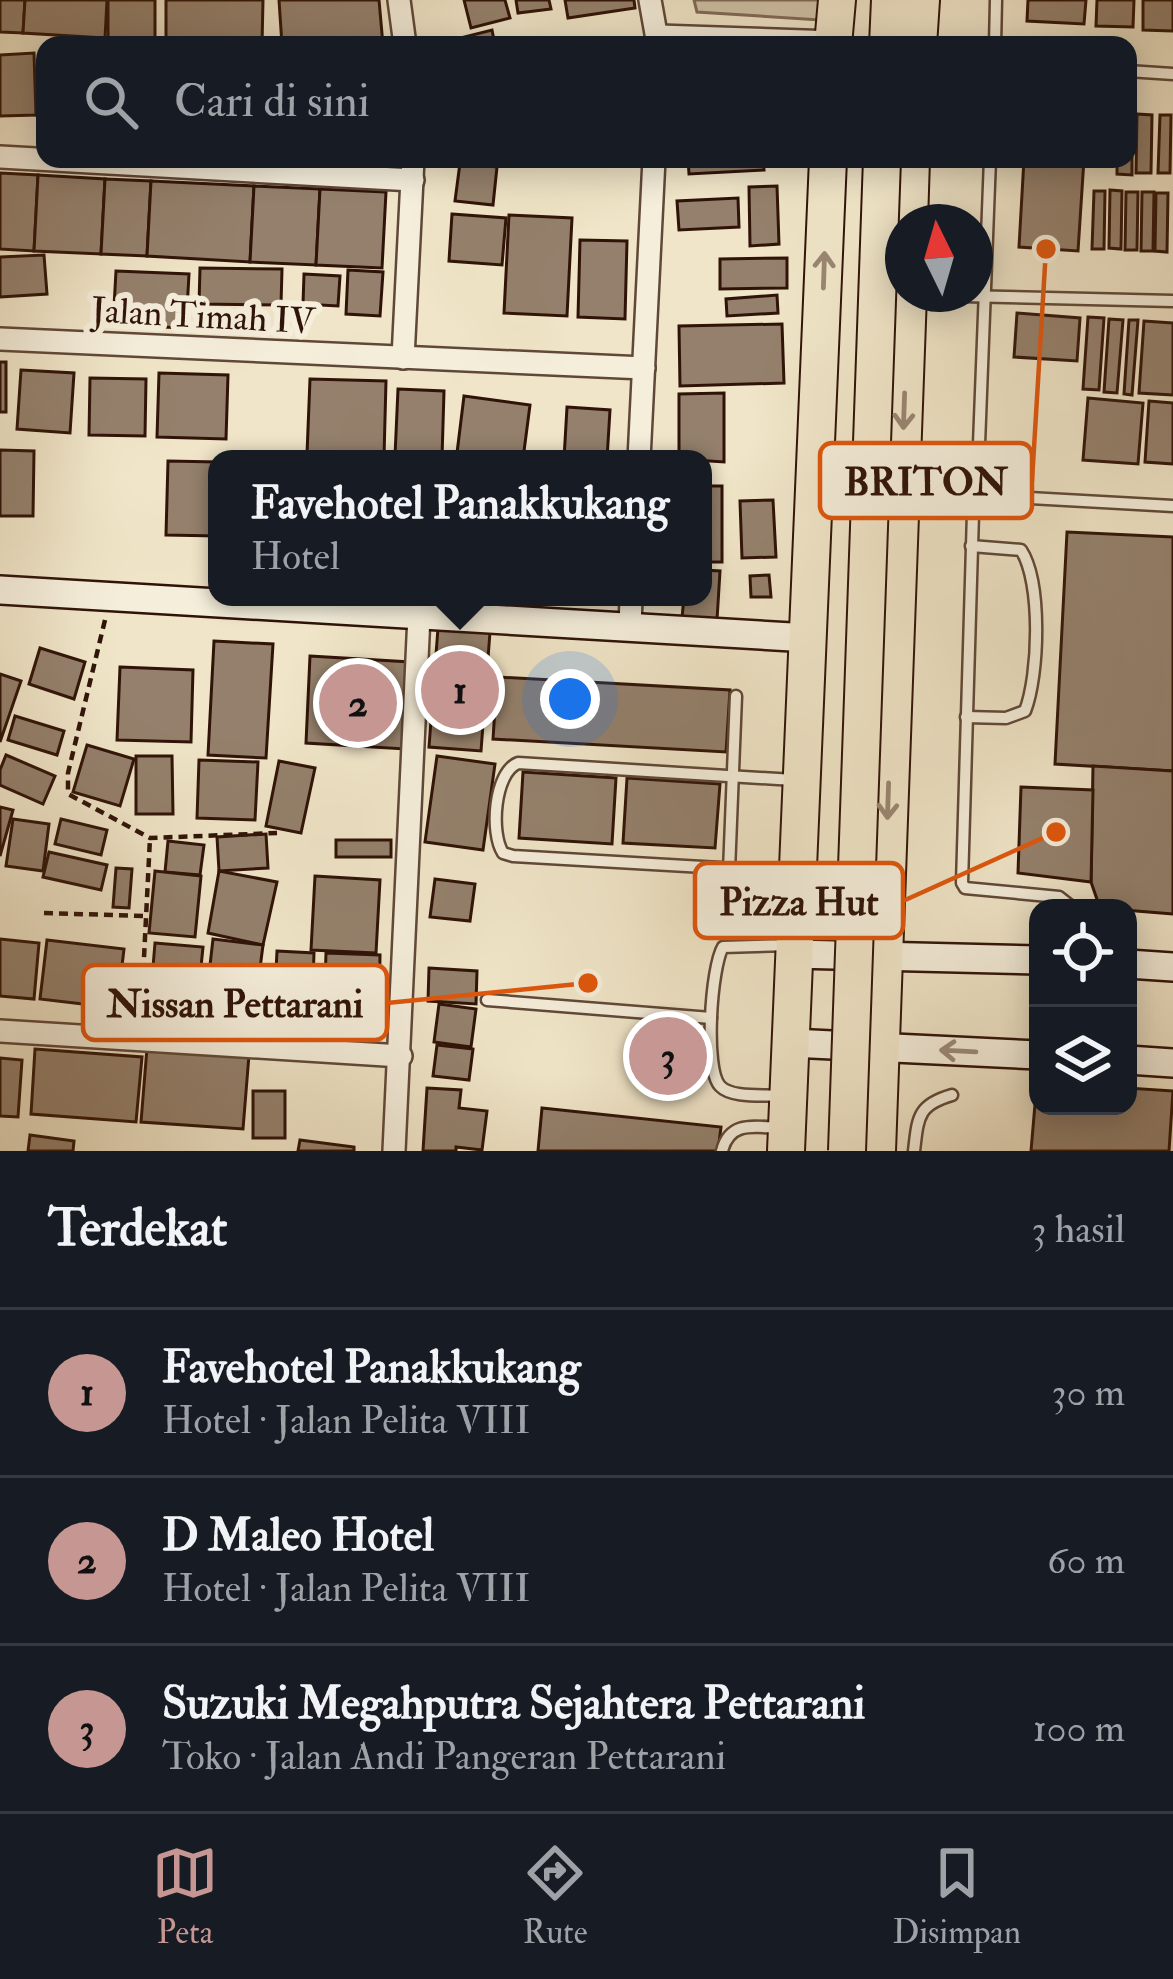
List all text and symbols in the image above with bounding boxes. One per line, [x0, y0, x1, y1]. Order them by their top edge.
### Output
search box [36, 36, 1137, 168]
icon: search [78, 69, 144, 135]
text: Cari di sini [174, 74, 370, 130]
north arrow [885, 204, 993, 312]
one-way arrow [813, 251, 836, 290]
street label: Jalan Timah IV [89, 288, 318, 344]
one-way arrow [892, 391, 915, 430]
callout: BRITON [820, 443, 1032, 518]
popup [208, 450, 712, 606]
text: BRITON [844, 458, 1009, 507]
text: Favehotel Panakkukang [251, 476, 669, 532]
text: Hotel [251, 532, 340, 581]
pin: 1 [421, 645, 499, 735]
pin: 2 [319, 658, 397, 748]
your location [540, 669, 600, 729]
one-way arrow [876, 781, 899, 820]
callout: Pizza Hut [695, 863, 903, 938]
text: Pizza Hut [719, 878, 879, 927]
map controls [1029, 899, 1137, 1115]
button: locate [1029, 899, 1137, 1007]
callout: Nissan Pettarani [83, 965, 387, 1040]
text: Nissan Pettarani [106, 980, 364, 1029]
button: layers [1029, 1007, 1137, 1115]
pin: 3 [629, 1011, 707, 1101]
one-way arrow [939, 1039, 978, 1062]
text: Terdekat [48, 1197, 227, 1261]
text: 3 hasil [1032, 1205, 1125, 1254]
text: Favehotel Panakkukang [162, 1340, 581, 1396]
text: 1 [80, 1368, 94, 1417]
text: 30 m [1052, 1368, 1125, 1417]
text: Hotel · Jalan Pelita VIII [162, 1396, 530, 1445]
text: D Maleo Hotel [162, 1508, 434, 1564]
text: 2 [77, 1536, 97, 1585]
text: 60 m [1047, 1536, 1125, 1585]
text: Hotel · Jalan Pelita VIII [162, 1564, 530, 1613]
text: Suzuki Megahputra Sejahtera Pettarani [162, 1676, 865, 1732]
text: 3 [80, 1704, 94, 1753]
text: 100 m [1033, 1704, 1125, 1753]
text: Toko · Jalan Andi Pangeran Pettarani [162, 1732, 726, 1781]
tab: Peta [152, 1840, 218, 1953]
tab: Rute [522, 1840, 588, 1953]
tab: Disimpan [892, 1840, 1021, 1953]

